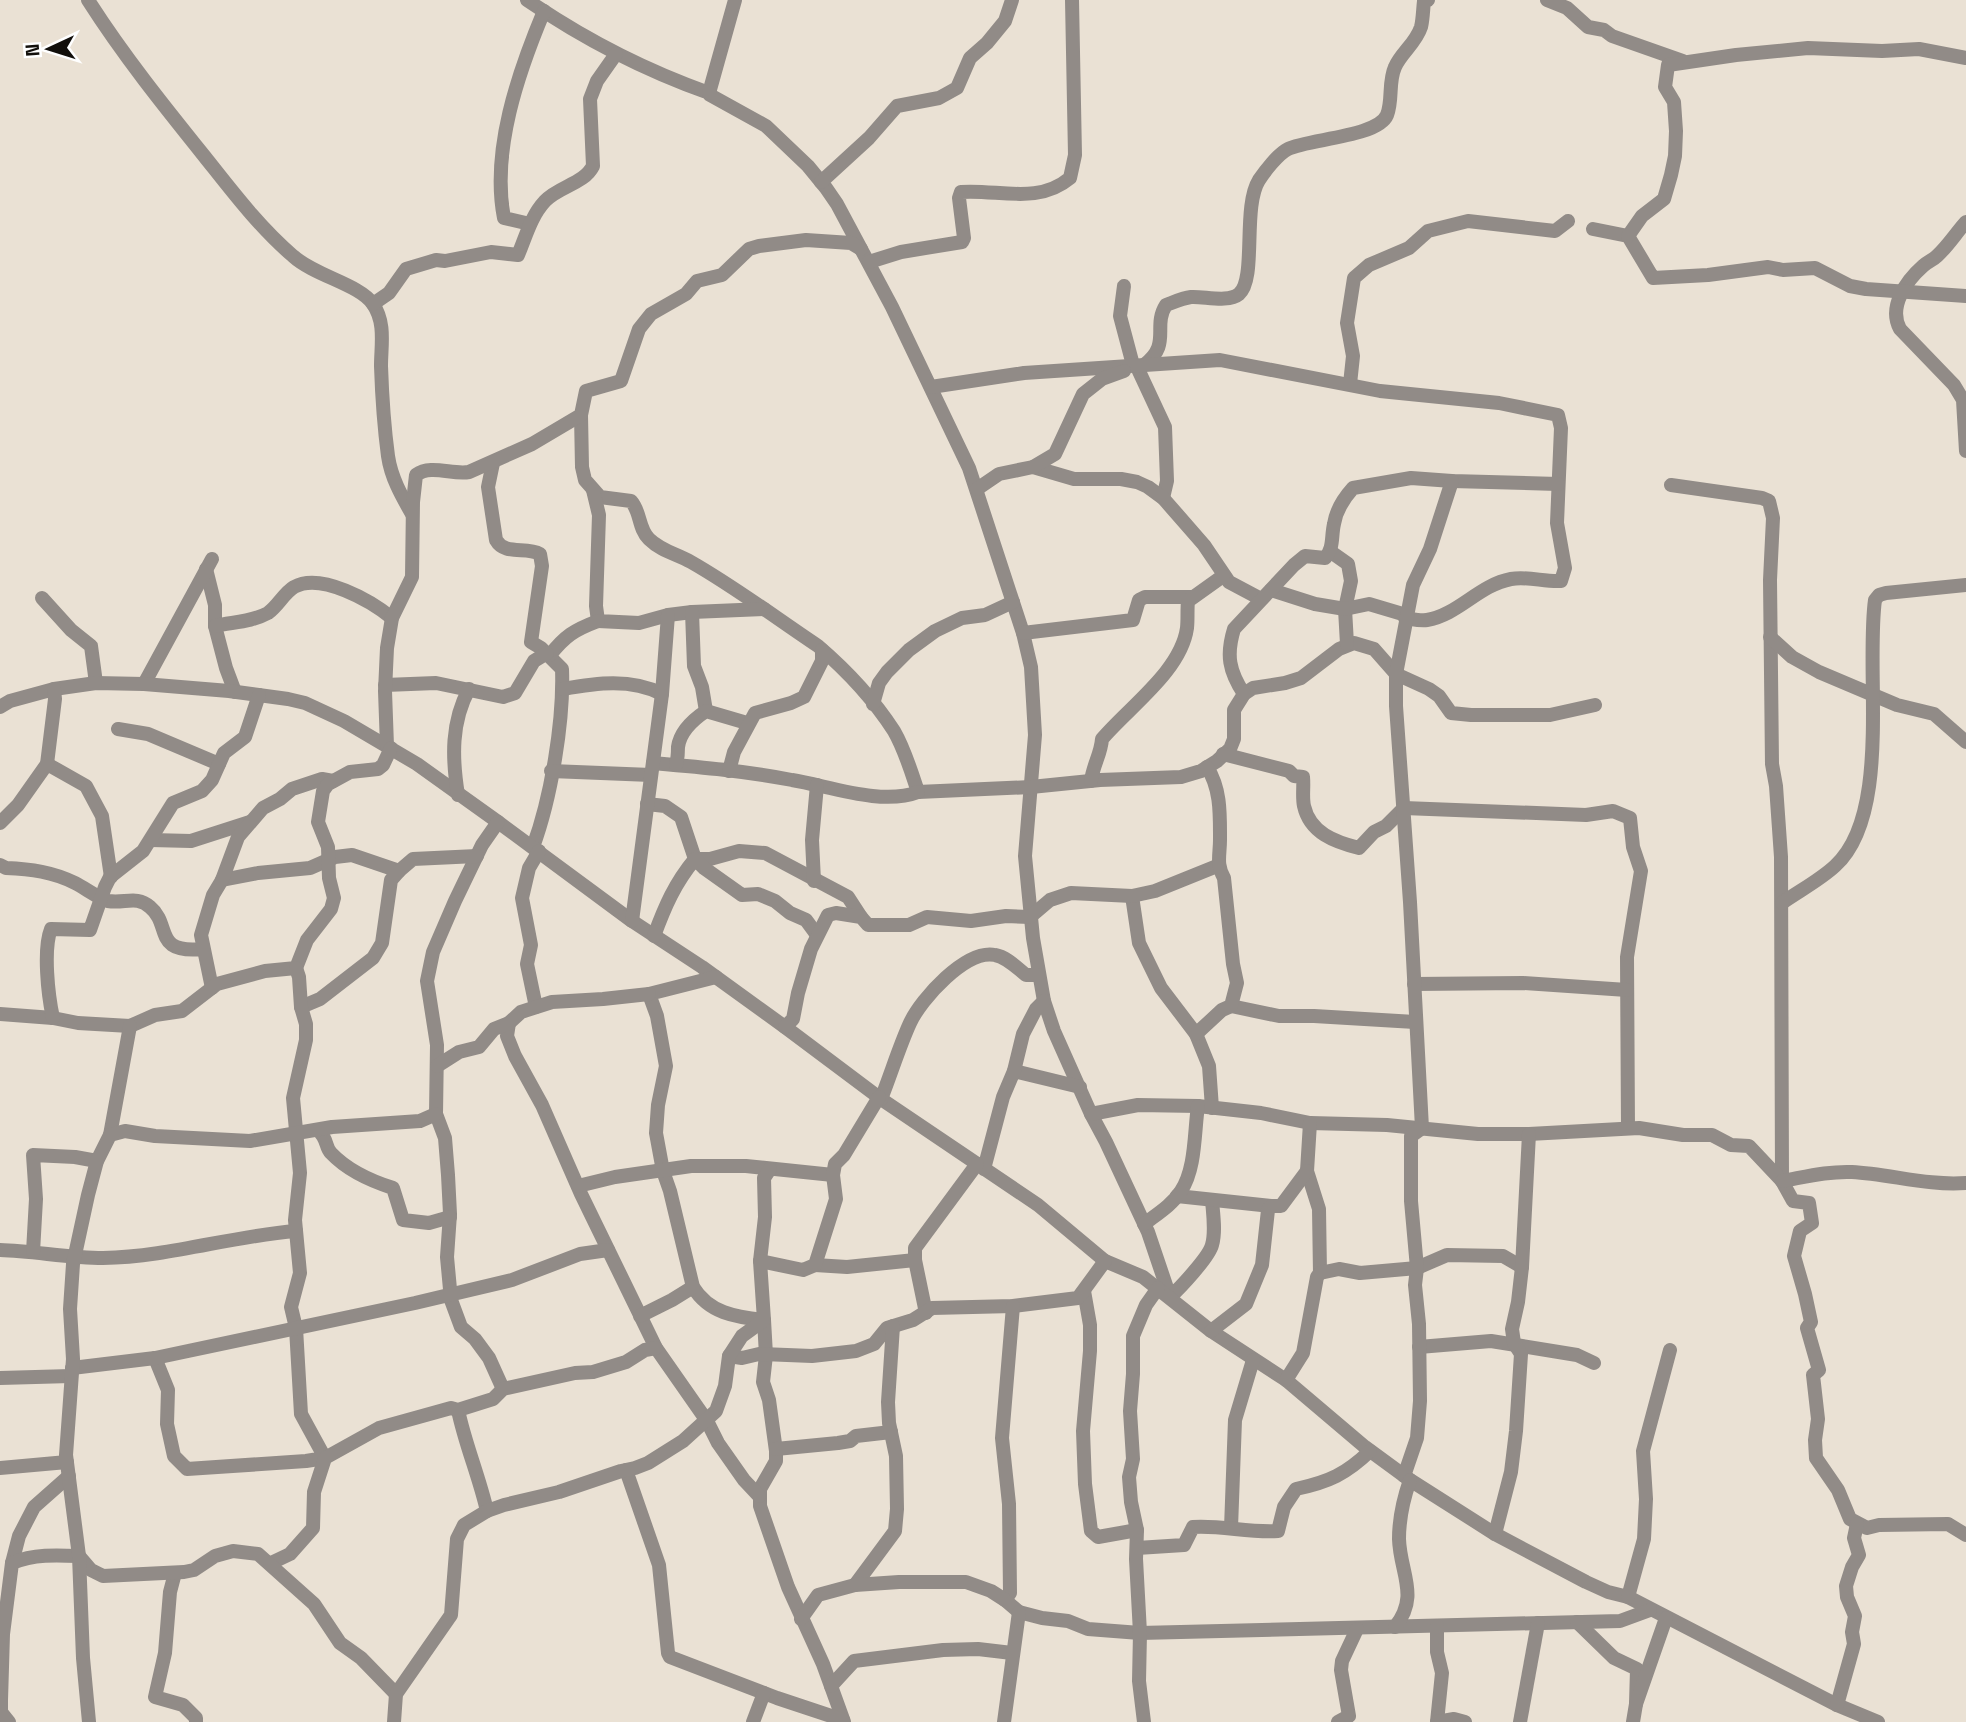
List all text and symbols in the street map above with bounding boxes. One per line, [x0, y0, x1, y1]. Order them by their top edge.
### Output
north arrow [14, 14, 84, 84]
text: N [20, 43, 45, 57]

